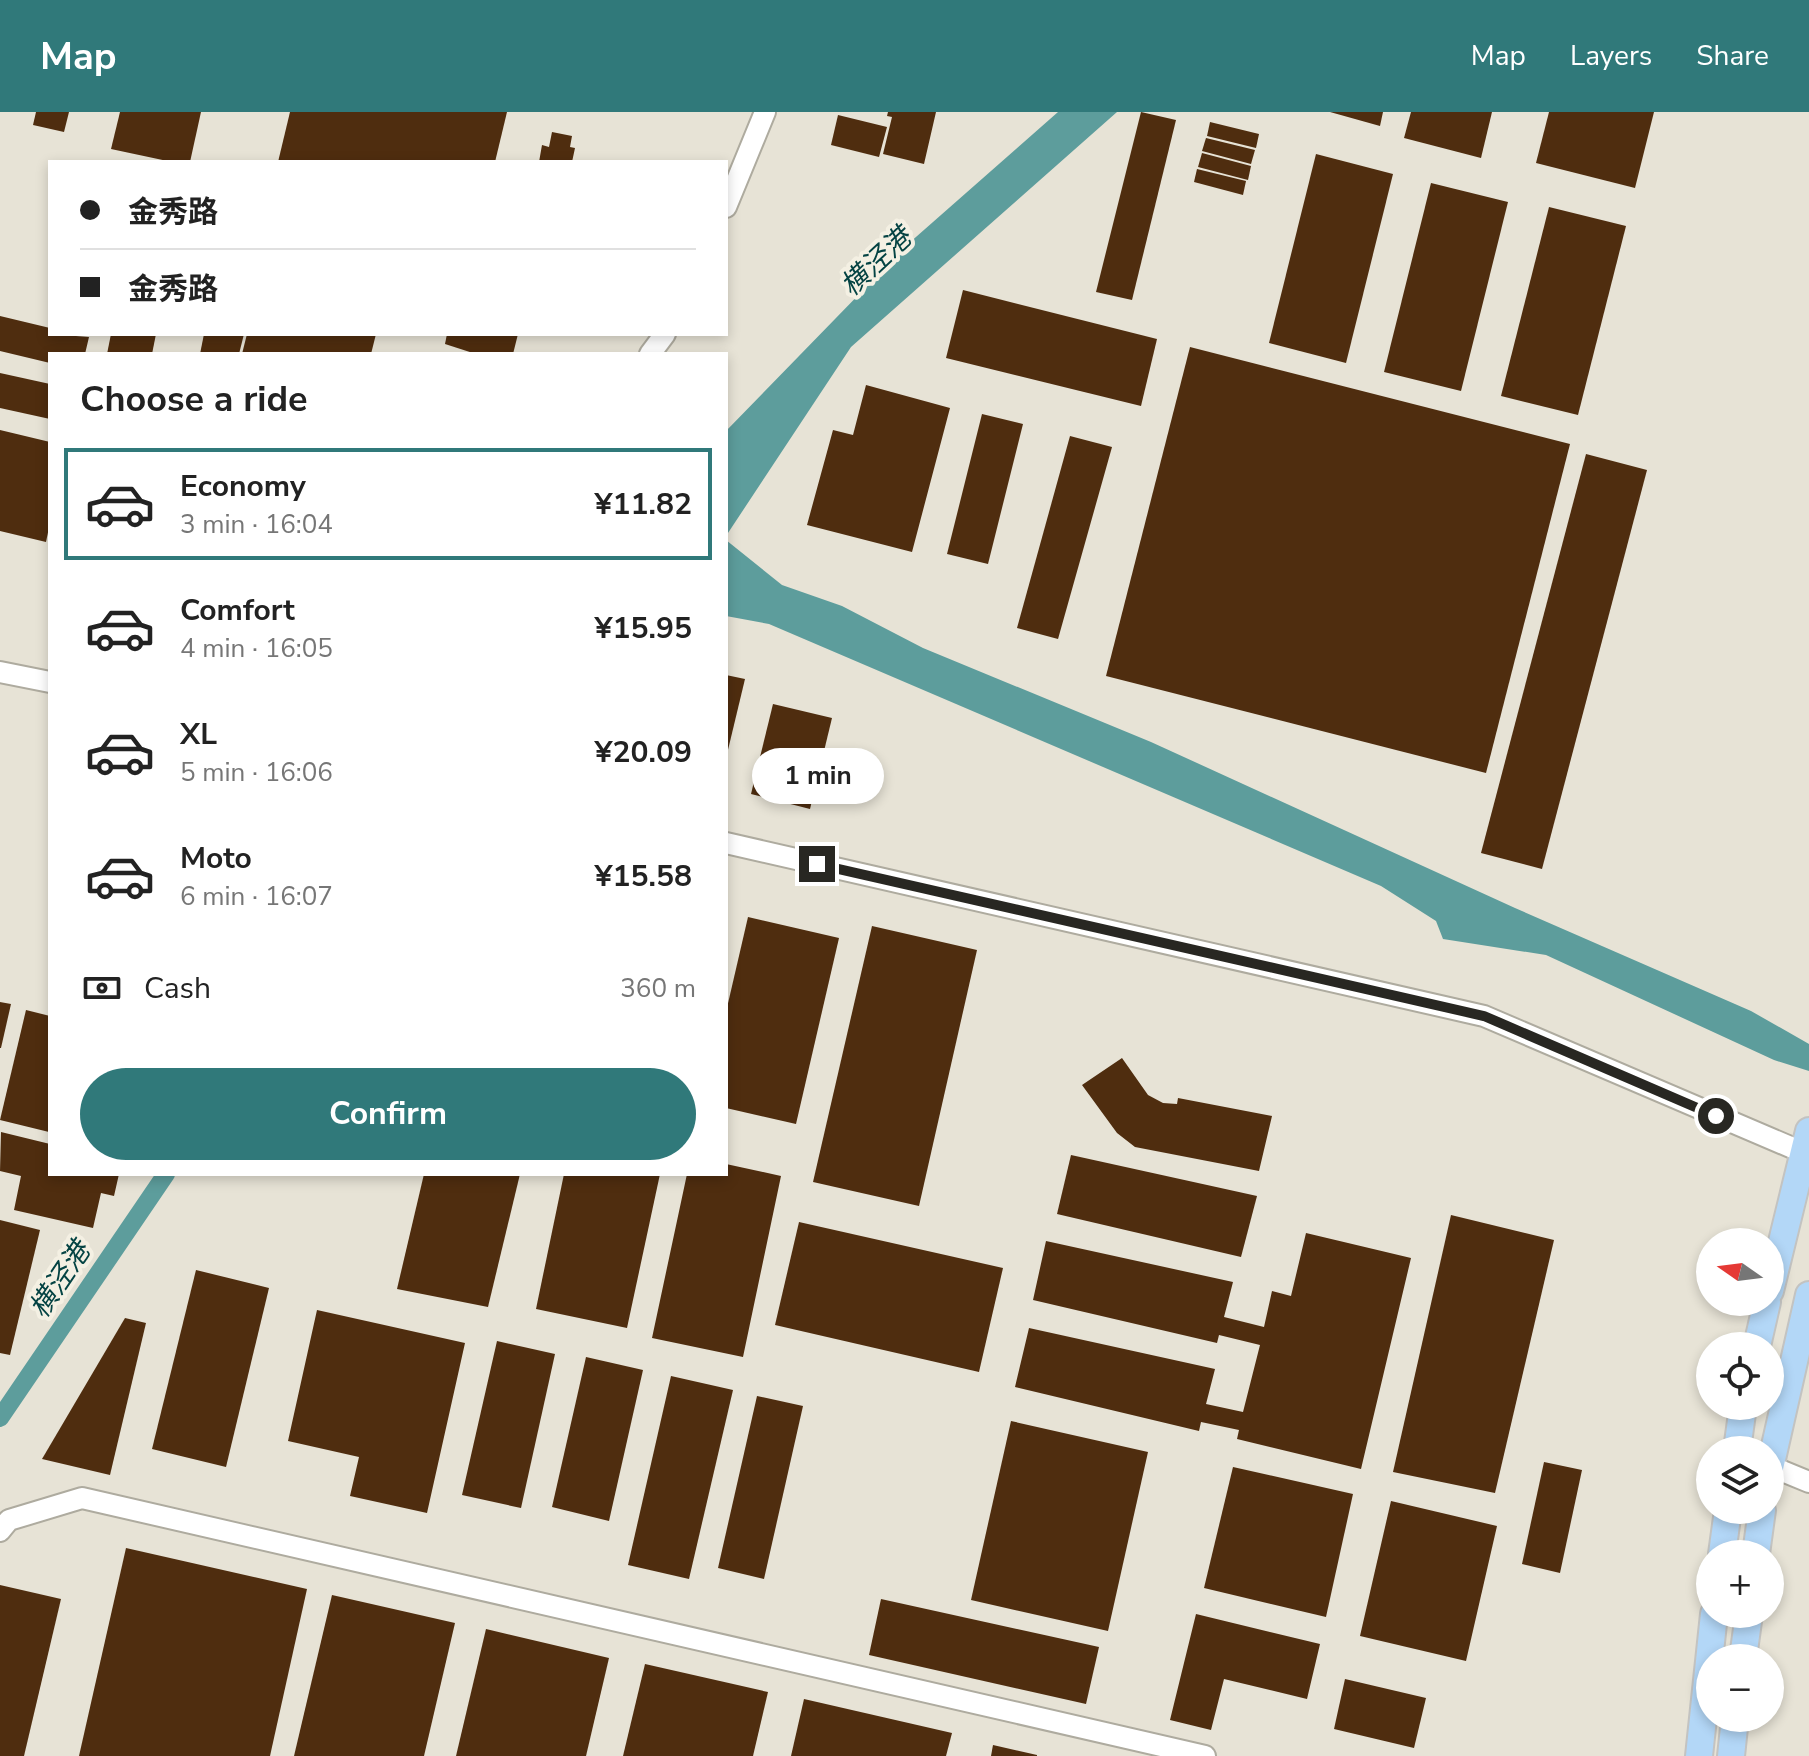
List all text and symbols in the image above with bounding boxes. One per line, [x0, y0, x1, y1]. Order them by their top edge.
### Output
text: Map [40, 31, 117, 82]
text: Map [1471, 37, 1526, 75]
text: Layers [1570, 37, 1652, 75]
text: Share [1696, 37, 1769, 75]
text: 金秀路 [128, 192, 218, 233]
water label: 横泾港 [832, 217, 923, 305]
text: 金秀路 [128, 269, 218, 310]
text: Choose a ride [80, 375, 308, 424]
text: Economy [180, 466, 306, 507]
icon: car [84, 468, 156, 540]
text: ¥11.82 [595, 484, 692, 525]
text: 3 min · 16:04 [180, 507, 333, 542]
text: Comfort [180, 590, 295, 631]
icon: car [84, 592, 156, 664]
text: ¥15.95 [595, 608, 692, 649]
text: 4 min · 16:05 [180, 631, 333, 666]
text: XL [180, 714, 217, 755]
icon: car [84, 716, 156, 788]
text: ¥20.09 [595, 732, 692, 773]
callout: 1 min [751, 748, 883, 804]
text: 5 min · 16:06 [180, 755, 333, 790]
text: 1 min [784, 758, 852, 793]
text: Moto [180, 838, 252, 879]
icon: car [84, 840, 156, 912]
route end [799, 846, 835, 882]
text: ¥15.58 [595, 856, 692, 897]
text: 6 min · 16:07 [180, 879, 333, 914]
icon: cash [80, 966, 124, 1010]
text: Cash [144, 968, 211, 1009]
text: 360 m [620, 971, 696, 1006]
button: Confirm [80, 1068, 696, 1160]
route start [1698, 1098, 1734, 1134]
north arrow [1696, 1228, 1784, 1316]
map controls [1696, 1228, 1784, 1732]
water label: 横泾港 [21, 1231, 101, 1325]
button: locate [1696, 1332, 1784, 1420]
button: layers [1696, 1436, 1784, 1524]
button: + [1696, 1540, 1784, 1628]
button: − [1696, 1644, 1784, 1732]

